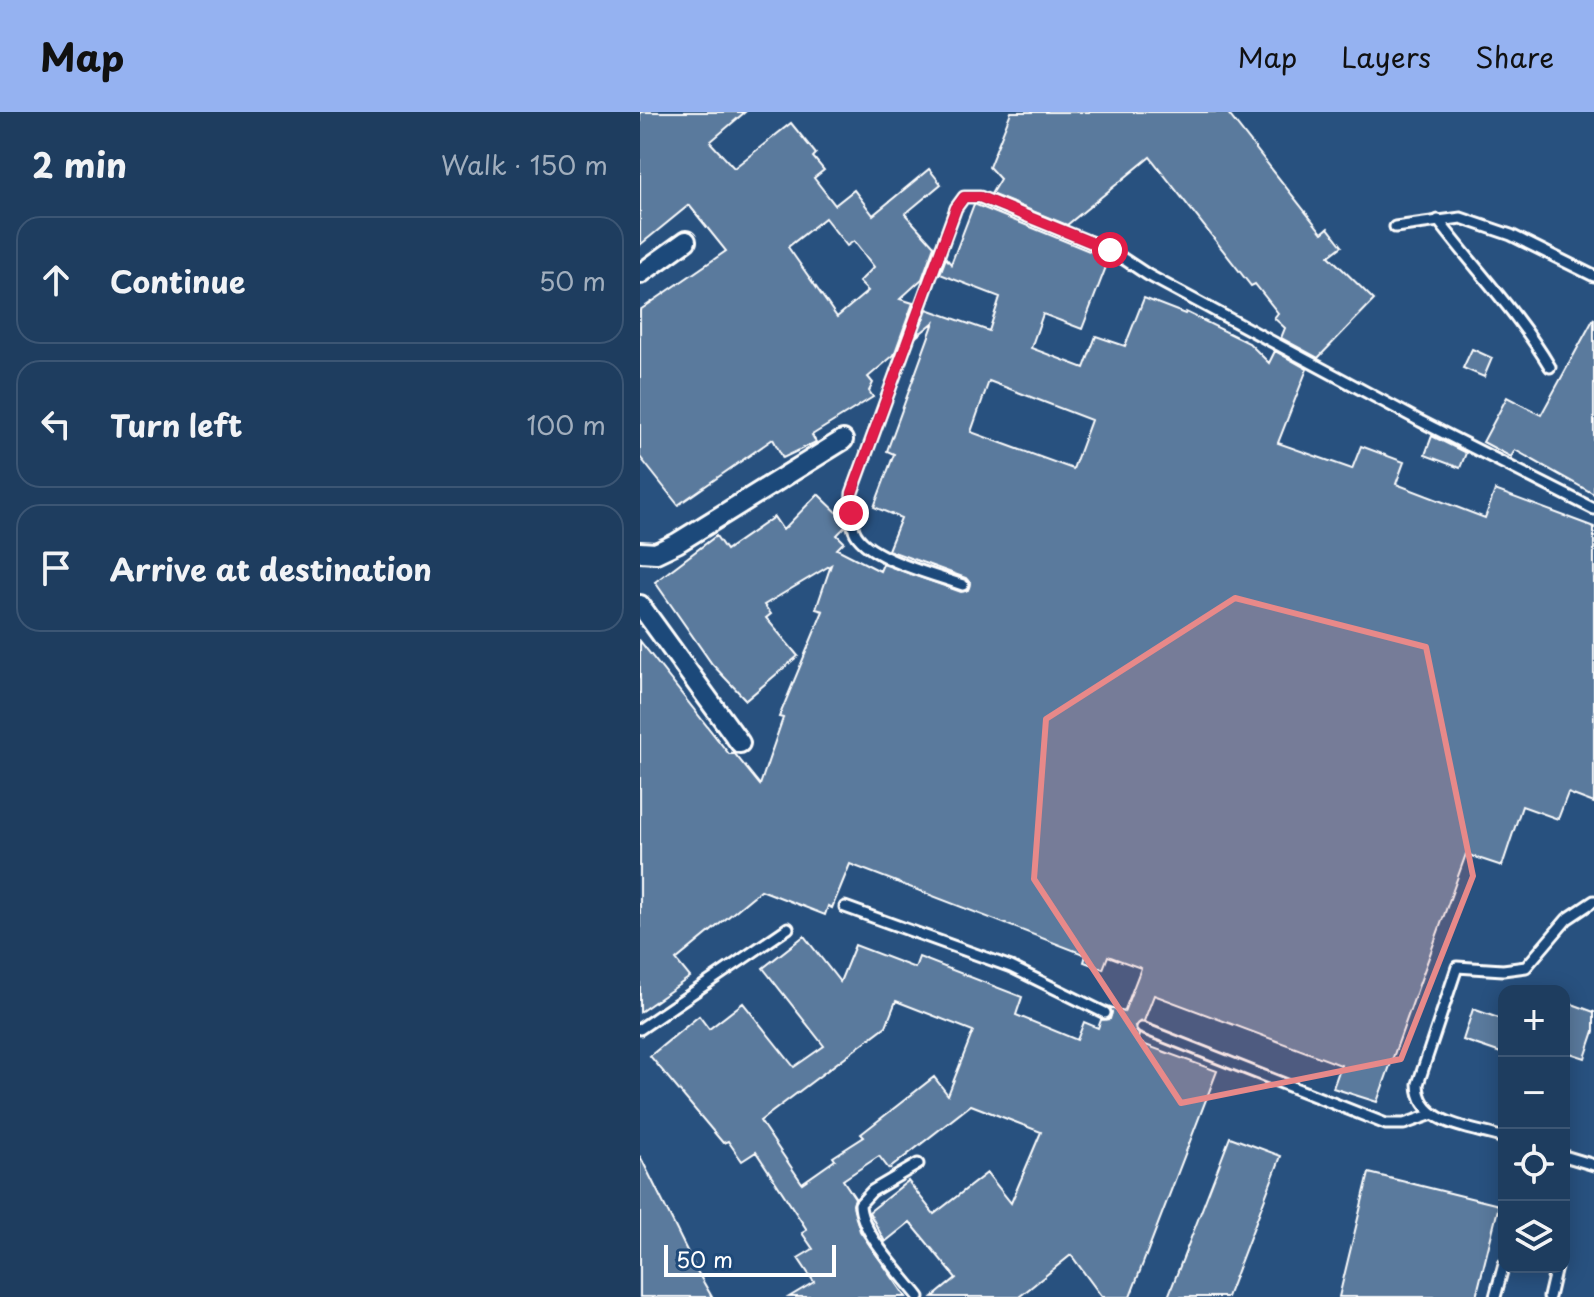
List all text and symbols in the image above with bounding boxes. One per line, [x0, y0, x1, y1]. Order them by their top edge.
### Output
text: Map [40, 28, 124, 85]
text: Map [1237, 35, 1297, 78]
text: Layers [1341, 35, 1431, 78]
text: Share [1475, 35, 1554, 78]
text: 2 min [32, 138, 127, 190]
text: Walk · 150 m [441, 145, 608, 184]
route start [1092, 232, 1128, 268]
icon: ahead [34, 258, 78, 302]
text: Continue [110, 258, 245, 303]
text: 50 m [539, 261, 606, 300]
icon: left [34, 402, 78, 446]
text: Turn left [110, 402, 242, 447]
text: 100 m [526, 405, 606, 444]
route end [833, 495, 869, 531]
icon: arrive [34, 546, 78, 590]
text: Arrive at destination [110, 546, 432, 591]
map controls [1498, 985, 1570, 1273]
button: + [1498, 985, 1570, 1057]
button: − [1498, 1057, 1570, 1129]
button: locate [1498, 1129, 1570, 1201]
button: layers [1498, 1201, 1570, 1273]
scale bar [664, 1241, 836, 1277]
text: 50 m [676, 1242, 733, 1275]

